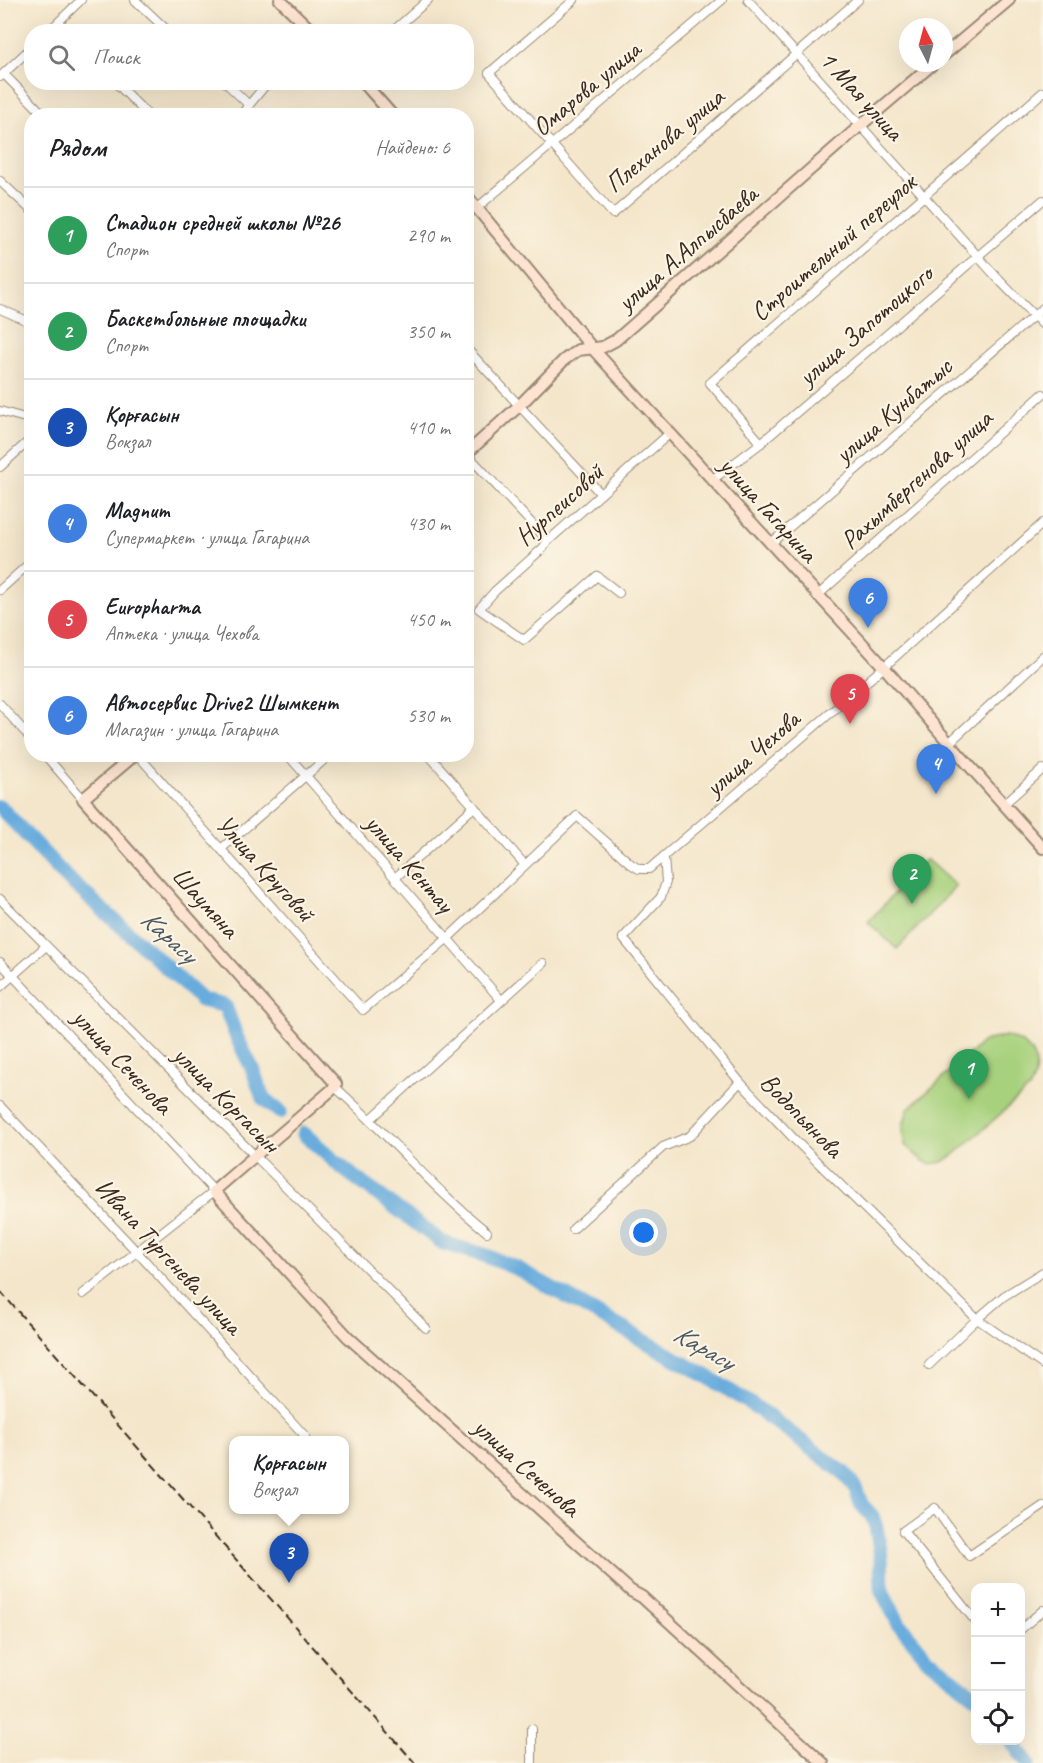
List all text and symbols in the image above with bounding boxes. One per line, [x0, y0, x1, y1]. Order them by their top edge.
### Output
north arrow [899, 18, 953, 72]
search box [24, 24, 474, 90]
street label: Омарова улица [525, 32, 649, 143]
icon: search [45, 41, 78, 74]
text: Поиск [93, 43, 139, 71]
street label: 1 Мая улица [812, 43, 912, 149]
street label: Плеханова улица [598, 80, 732, 200]
text: Рядом [48, 131, 106, 164]
text: Найдено: 6 [375, 135, 450, 160]
street label: Строительный переулок [744, 165, 925, 328]
street label: улица А.Алпысбаева [609, 177, 766, 320]
text: Стадион средней школы №26 [105, 209, 340, 237]
text: 1 [63, 223, 72, 248]
text: 290 m [407, 223, 450, 248]
text: Спорт [105, 237, 148, 262]
street label: улица Запотоцкого [790, 256, 942, 394]
text: Баскетбольные площадки [105, 305, 305, 333]
text: 2 [63, 319, 72, 344]
text: 350 m [407, 319, 450, 344]
text: Спорт [105, 333, 148, 358]
street label: улица Кунбатыс [826, 349, 960, 472]
text: Қорғасын [105, 401, 179, 429]
street label: Рахымбергенова улица [833, 401, 1000, 556]
text: 3 [63, 415, 72, 440]
text: 410 m [407, 415, 450, 440]
text: Вокзал [105, 429, 150, 454]
street label: улица Гагарина [711, 448, 826, 571]
street label: Нурпеисовой [508, 455, 612, 553]
text: Magnum [105, 497, 170, 525]
text: 4 [63, 511, 72, 536]
text: 430 m [407, 511, 450, 536]
text: Супермаркет · улица Гагарина [105, 525, 309, 550]
pin: 6 [848, 578, 888, 628]
text: Europharma [105, 593, 200, 621]
text: 5 [63, 607, 72, 632]
text: 450 m [407, 607, 450, 632]
text: Аптека · улица Чехова [105, 621, 259, 646]
pin: 5 [830, 674, 870, 724]
text: Автосервис Drive2 Шымкент [105, 689, 338, 717]
street label: улица Чехова [697, 702, 808, 805]
text: 6 [63, 703, 72, 728]
text: 530 m [407, 703, 450, 728]
text: Магазин · улица Гагарина [105, 717, 278, 742]
pin: 4 [916, 744, 956, 794]
street label: улица Кентау [357, 806, 463, 921]
street label: Улица Круговой [209, 808, 324, 930]
pin: 2 [892, 854, 932, 904]
street label: Шаумяна [165, 860, 248, 946]
water label: Карасу [134, 902, 208, 973]
street label: улица Сеченова [64, 1000, 181, 1122]
street label: улица Коргасын [165, 1037, 288, 1161]
pin: 1 [950, 1050, 988, 1099]
street label: Водопьянова [753, 1066, 851, 1166]
street label: Ивана Тургенева улица [88, 1171, 251, 1343]
your location [629, 1218, 658, 1247]
water label: Карасу [668, 1316, 744, 1380]
street label: улица Сеченова [465, 1409, 588, 1525]
popup [229, 1436, 349, 1514]
text: Қорғасын [252, 1449, 326, 1477]
text: Вокзал [252, 1477, 297, 1502]
pin: 3 [270, 1534, 308, 1583]
map controls [971, 1583, 1025, 1745]
button: + [971, 1583, 1025, 1637]
button: − [971, 1637, 1025, 1691]
button: locate [971, 1691, 1025, 1745]

